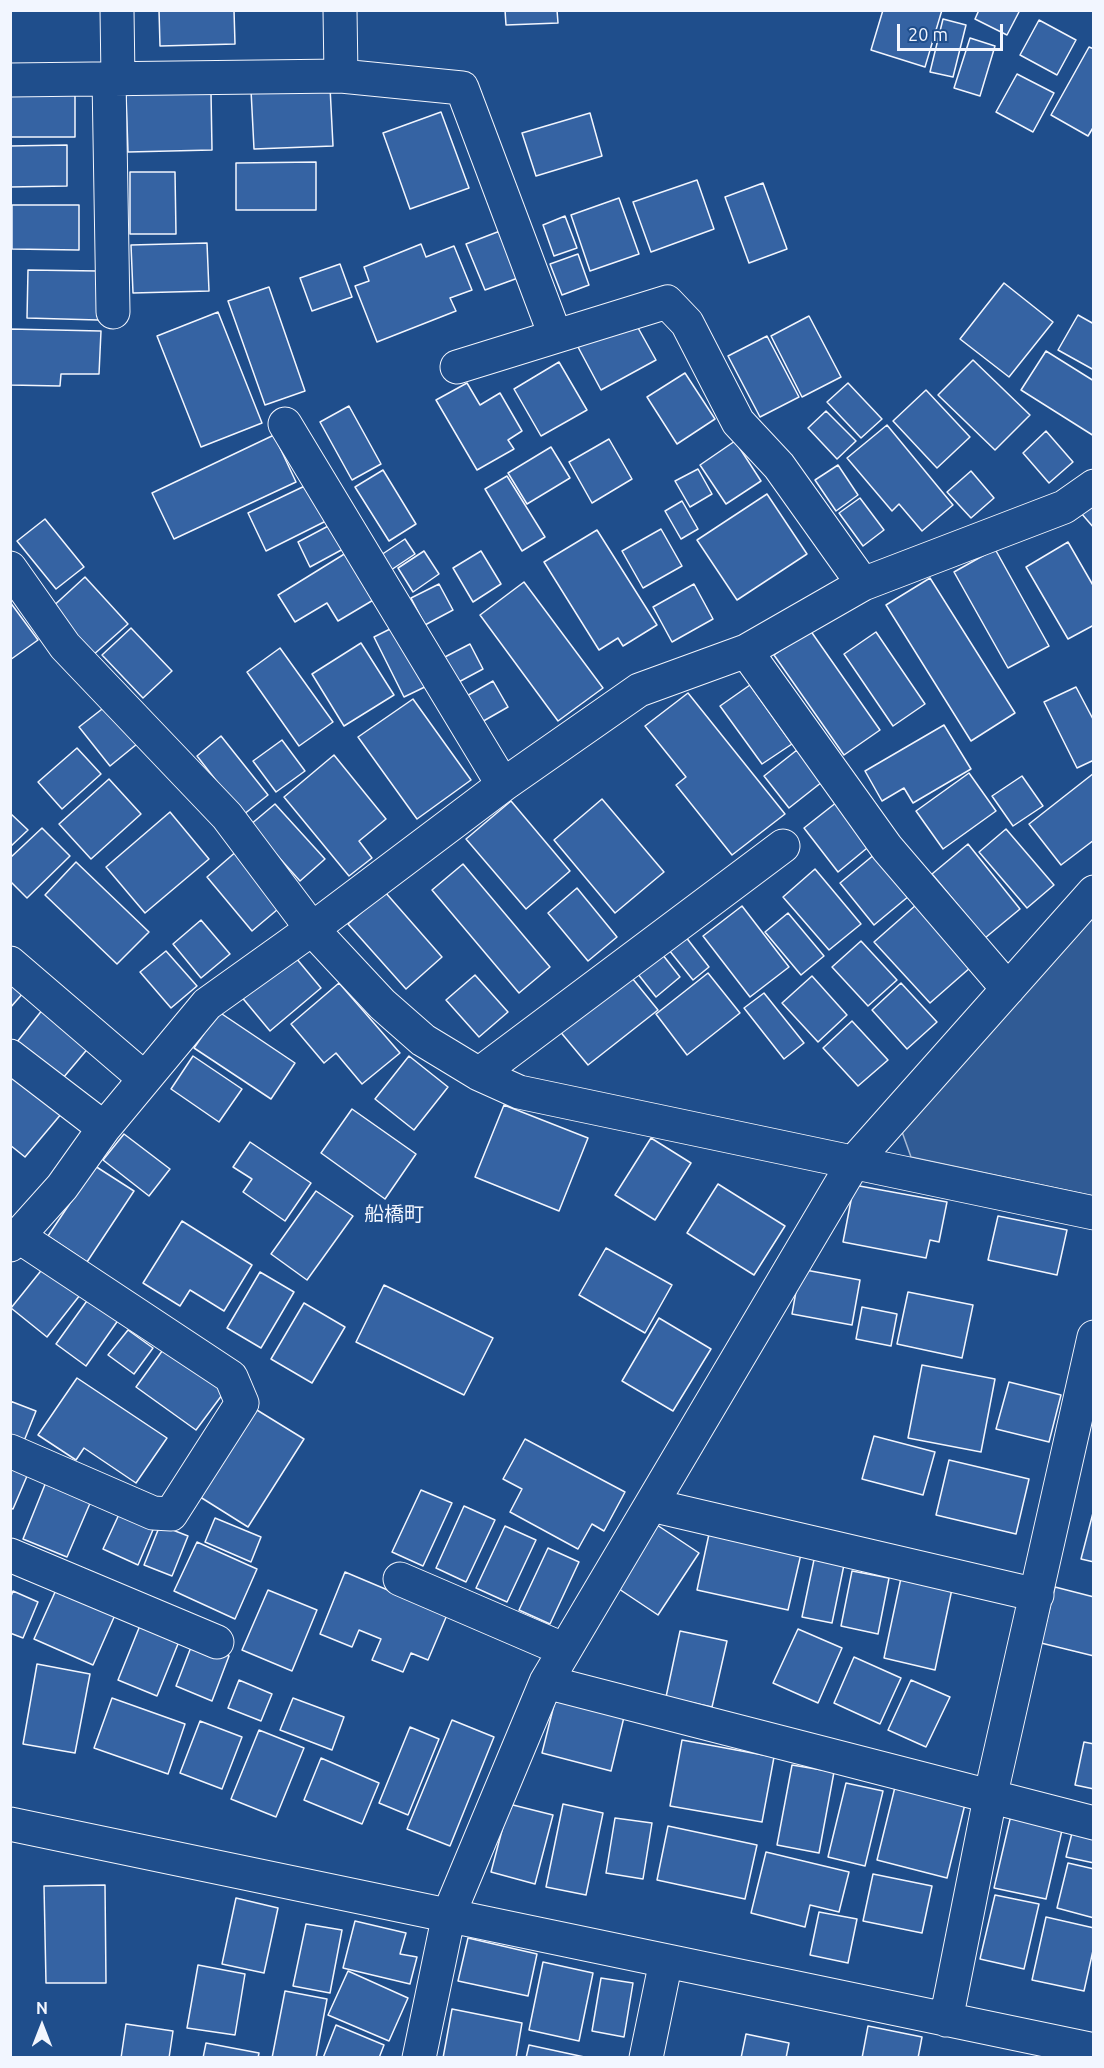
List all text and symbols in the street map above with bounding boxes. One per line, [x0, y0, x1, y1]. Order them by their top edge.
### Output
scale bar [900, 12, 1006, 50]
text: 20 m [908, 24, 948, 44]
district label: 船橋町 [364, 1202, 424, 1226]
north arrow [12, 1996, 72, 2056]
text: N [36, 1999, 48, 2017]

